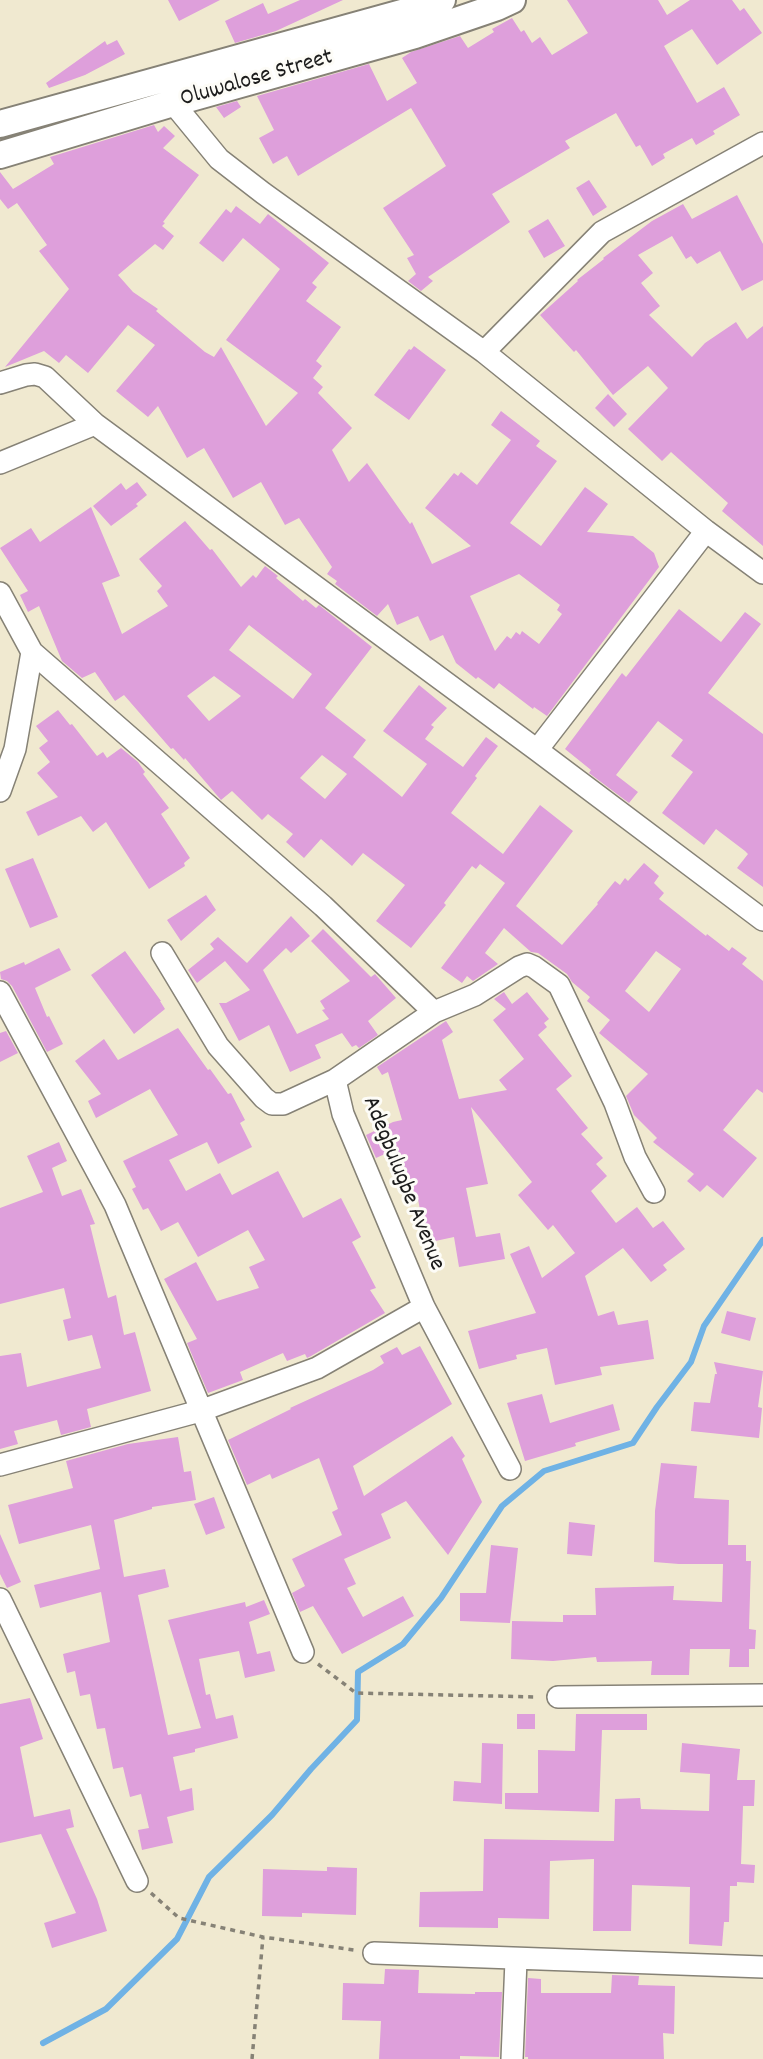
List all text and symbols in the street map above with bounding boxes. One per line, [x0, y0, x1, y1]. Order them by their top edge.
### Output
street label: Oluwalose Street [177, 44, 337, 116]
street label: Adegbulugbe Avenue [354, 1093, 450, 1275]

